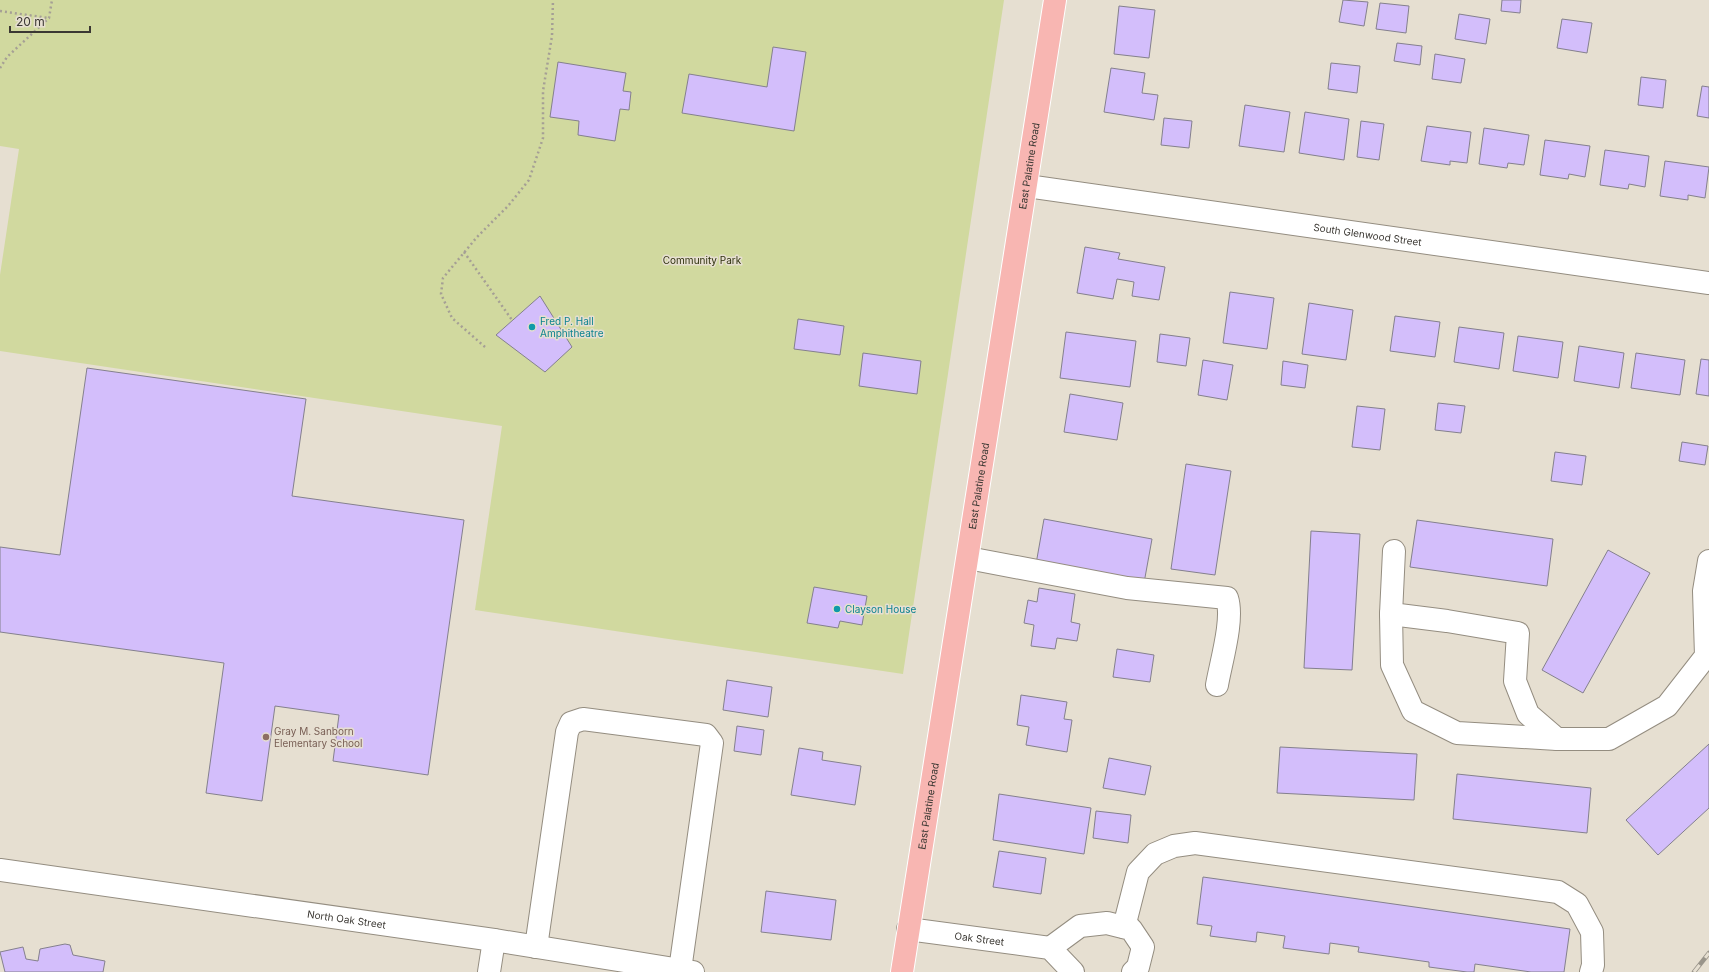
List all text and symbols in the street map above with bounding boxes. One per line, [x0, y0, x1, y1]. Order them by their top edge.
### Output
scale bar [10, 8, 90, 34]
text: 20 m [16, 14, 45, 29]
street label: East Palatine Road [1016, 122, 1042, 210]
street label: South Glenwood Street [1313, 221, 1423, 248]
park label: Community Park [663, 254, 742, 266]
place label: Fred P. Hall Amphitheatre [540, 315, 604, 339]
marker: Fred P. Hall Amphitheatre [527, 322, 537, 332]
street label: East Palatine Road [966, 442, 991, 530]
place label: Clayson House [845, 603, 916, 615]
marker: Clayson House [832, 604, 842, 614]
place label: Gray M. Sanborn Elementary School [274, 725, 363, 749]
marker: Gray M. Sanborn Elementary School [261, 732, 271, 742]
street label: East Palatine Road [915, 762, 941, 850]
street label: North Oak Street [306, 908, 387, 931]
street label: Oak Street [954, 929, 1006, 948]

